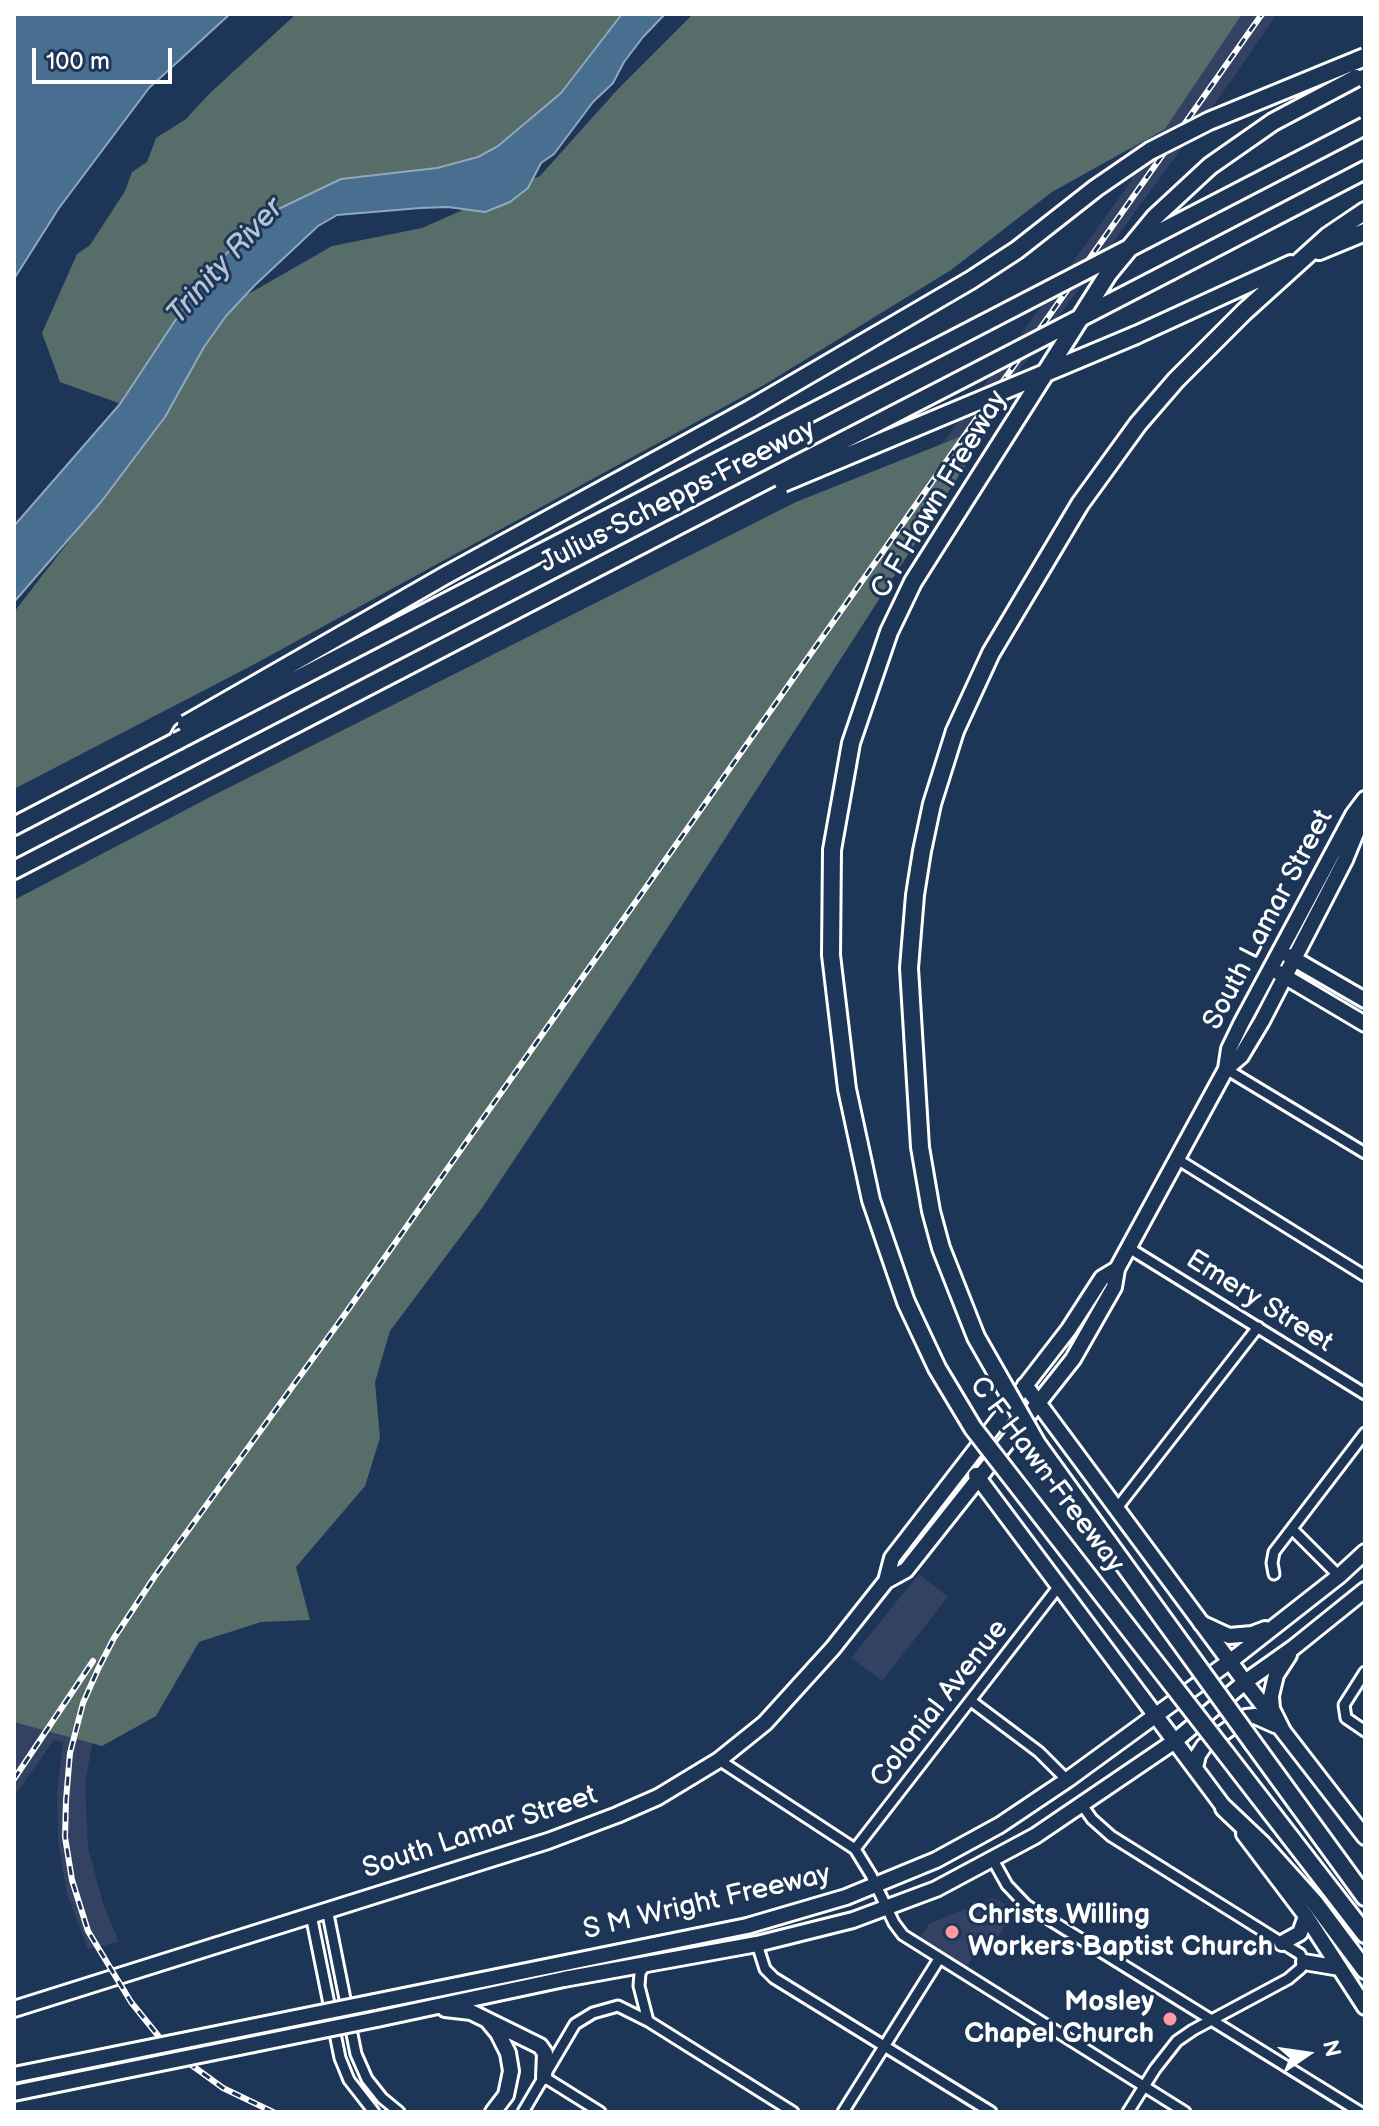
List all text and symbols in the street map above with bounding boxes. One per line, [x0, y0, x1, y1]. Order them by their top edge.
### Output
scale bar [36, 32, 176, 82]
text: 100 m [46, 47, 110, 76]
water label: Trinity River [160, 191, 292, 333]
street label: C F Hawn Freeway [865, 385, 1015, 605]
street label: Julius Schepps Freeway [535, 413, 821, 581]
street label: South Lamar Street [1197, 804, 1341, 1036]
street label: Emery Street [1179, 1244, 1339, 1360]
street label: C F Hawn Freeway [961, 1370, 1131, 1580]
street label: Colonial Avenue [864, 1613, 1016, 1795]
street label: South Lamar Street [359, 1779, 601, 1887]
street label: S M Wright Freeway [580, 1858, 834, 1948]
place label: Christs Willing Workers Baptist Church [968, 1899, 1273, 1965]
marker: Christs Willing Workers Baptist Church [943, 1923, 961, 1941]
place label: Mosley Chapel Church [964, 1986, 1154, 2052]
marker: Mosley Chapel Church [1161, 2010, 1179, 2028]
north arrow [1267, 2014, 1347, 2094]
text: N [1316, 2037, 1346, 2060]

